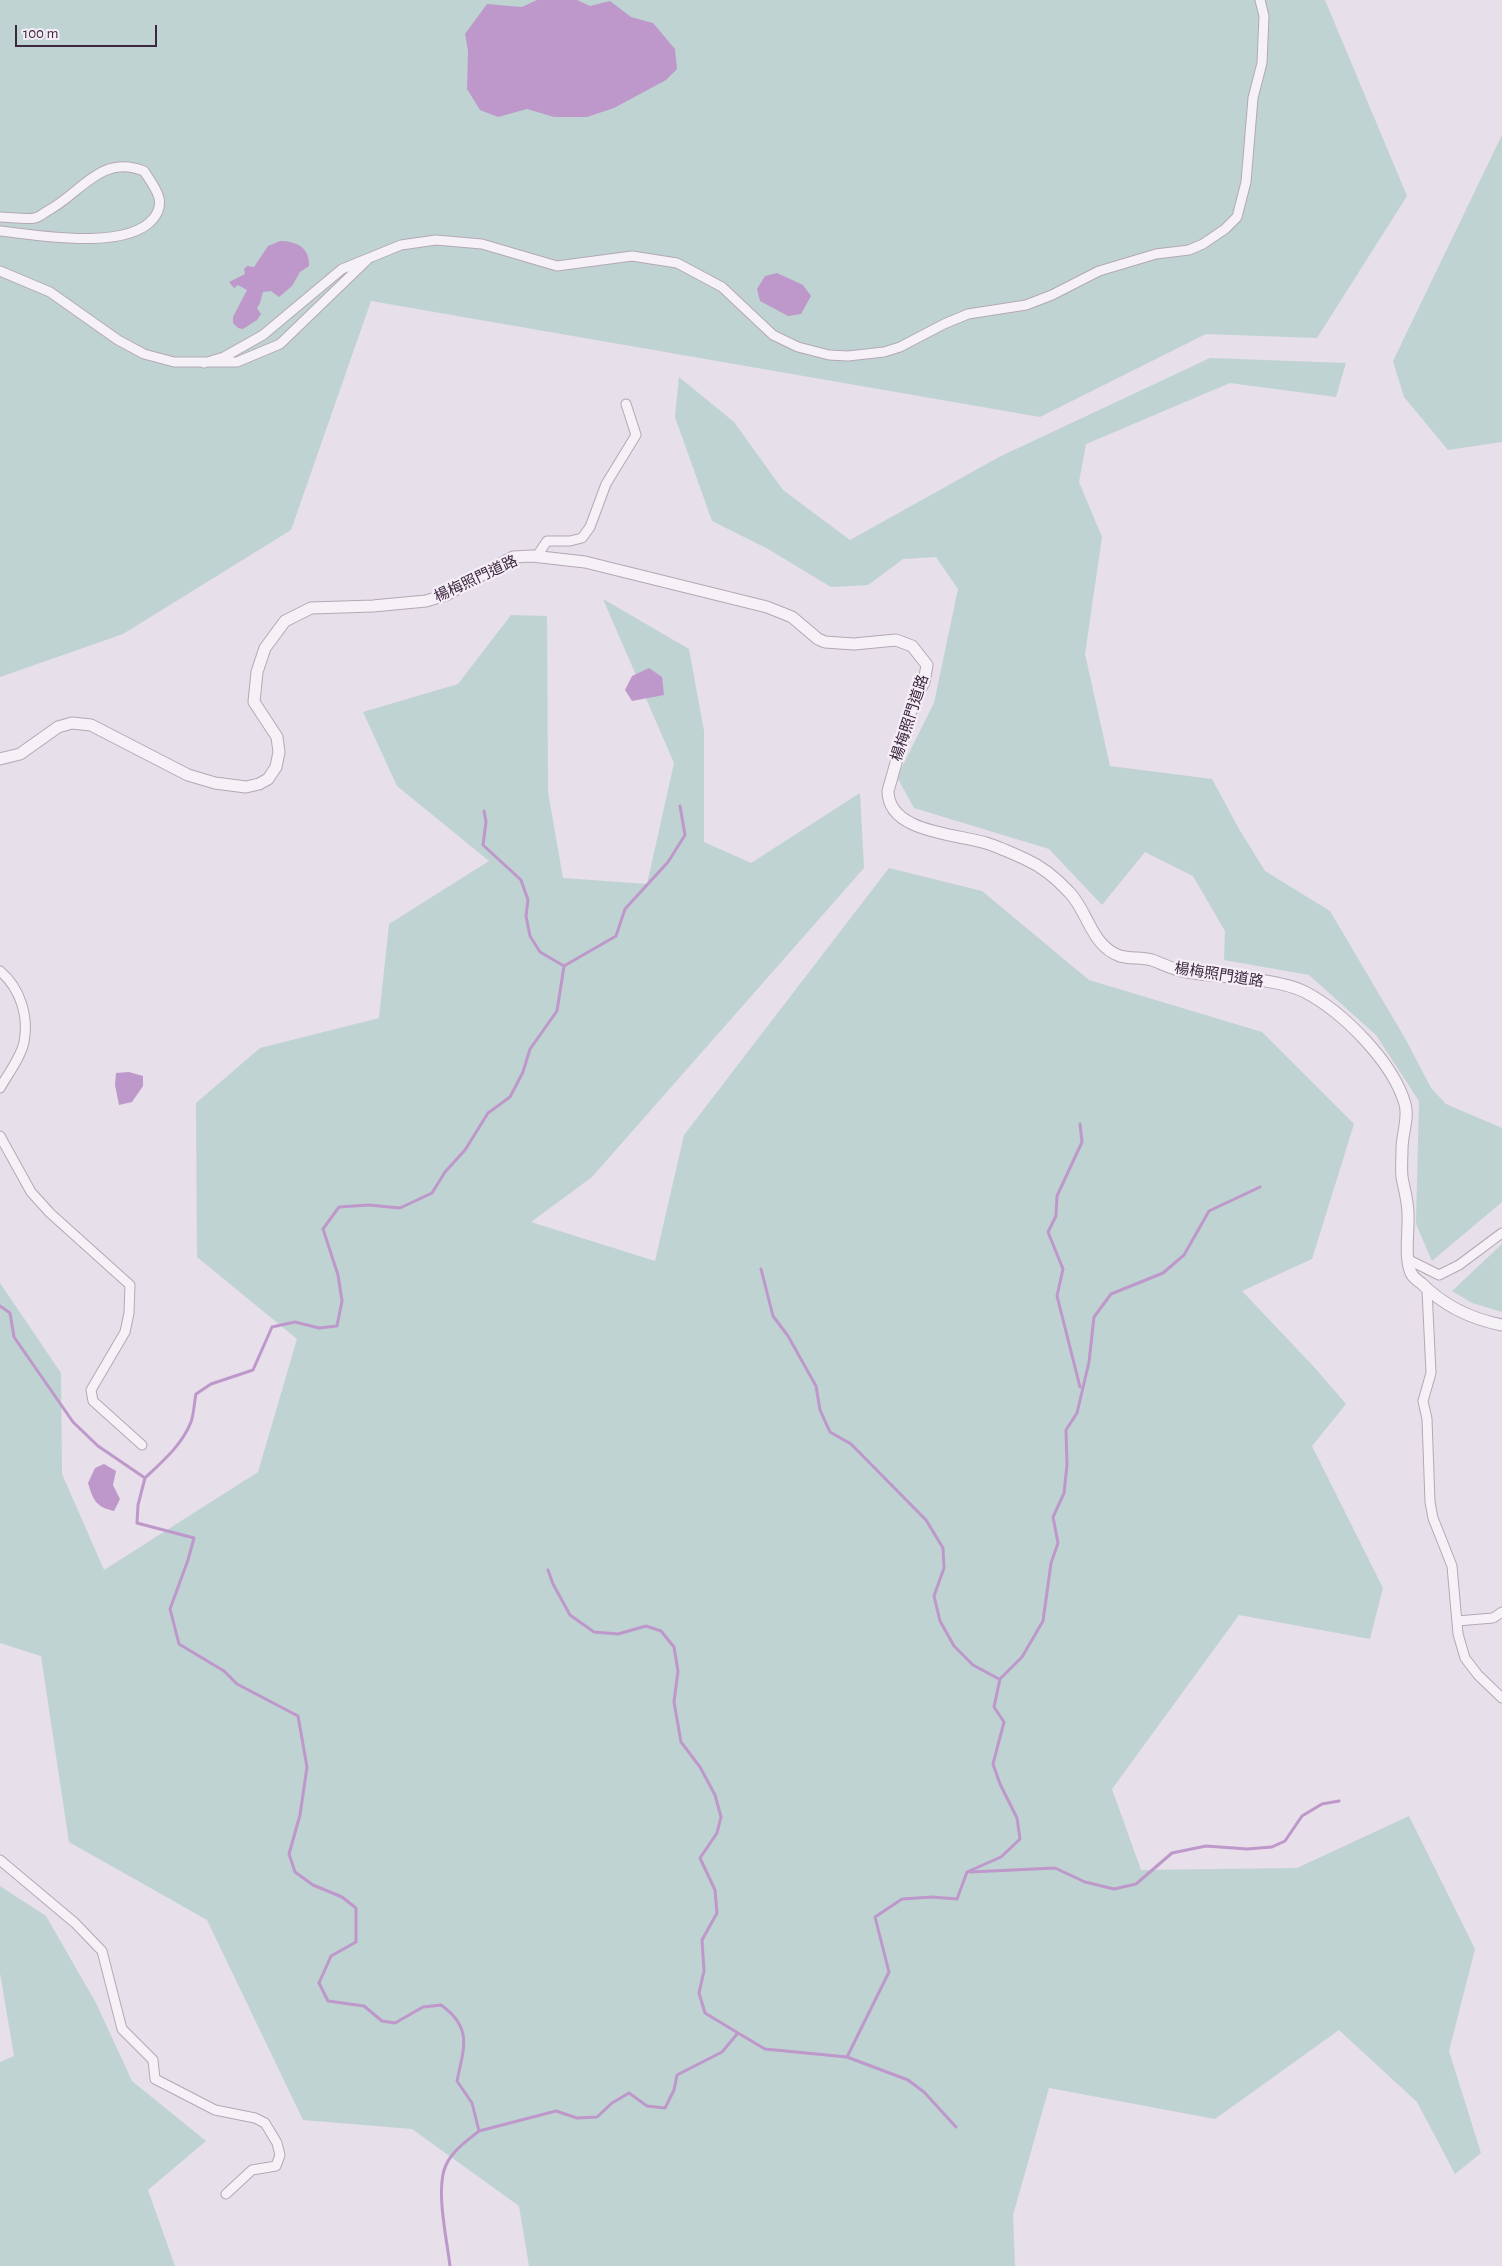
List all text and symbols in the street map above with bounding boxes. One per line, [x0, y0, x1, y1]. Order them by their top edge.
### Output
scale bar [18, 15, 160, 47]
text: 100 m [23, 26, 58, 41]
street label: 楊梅照門道路 [431, 552, 521, 606]
street label: 楊梅照門道路 [888, 672, 932, 764]
street label: 楊梅照門道路 [1173, 959, 1265, 991]

